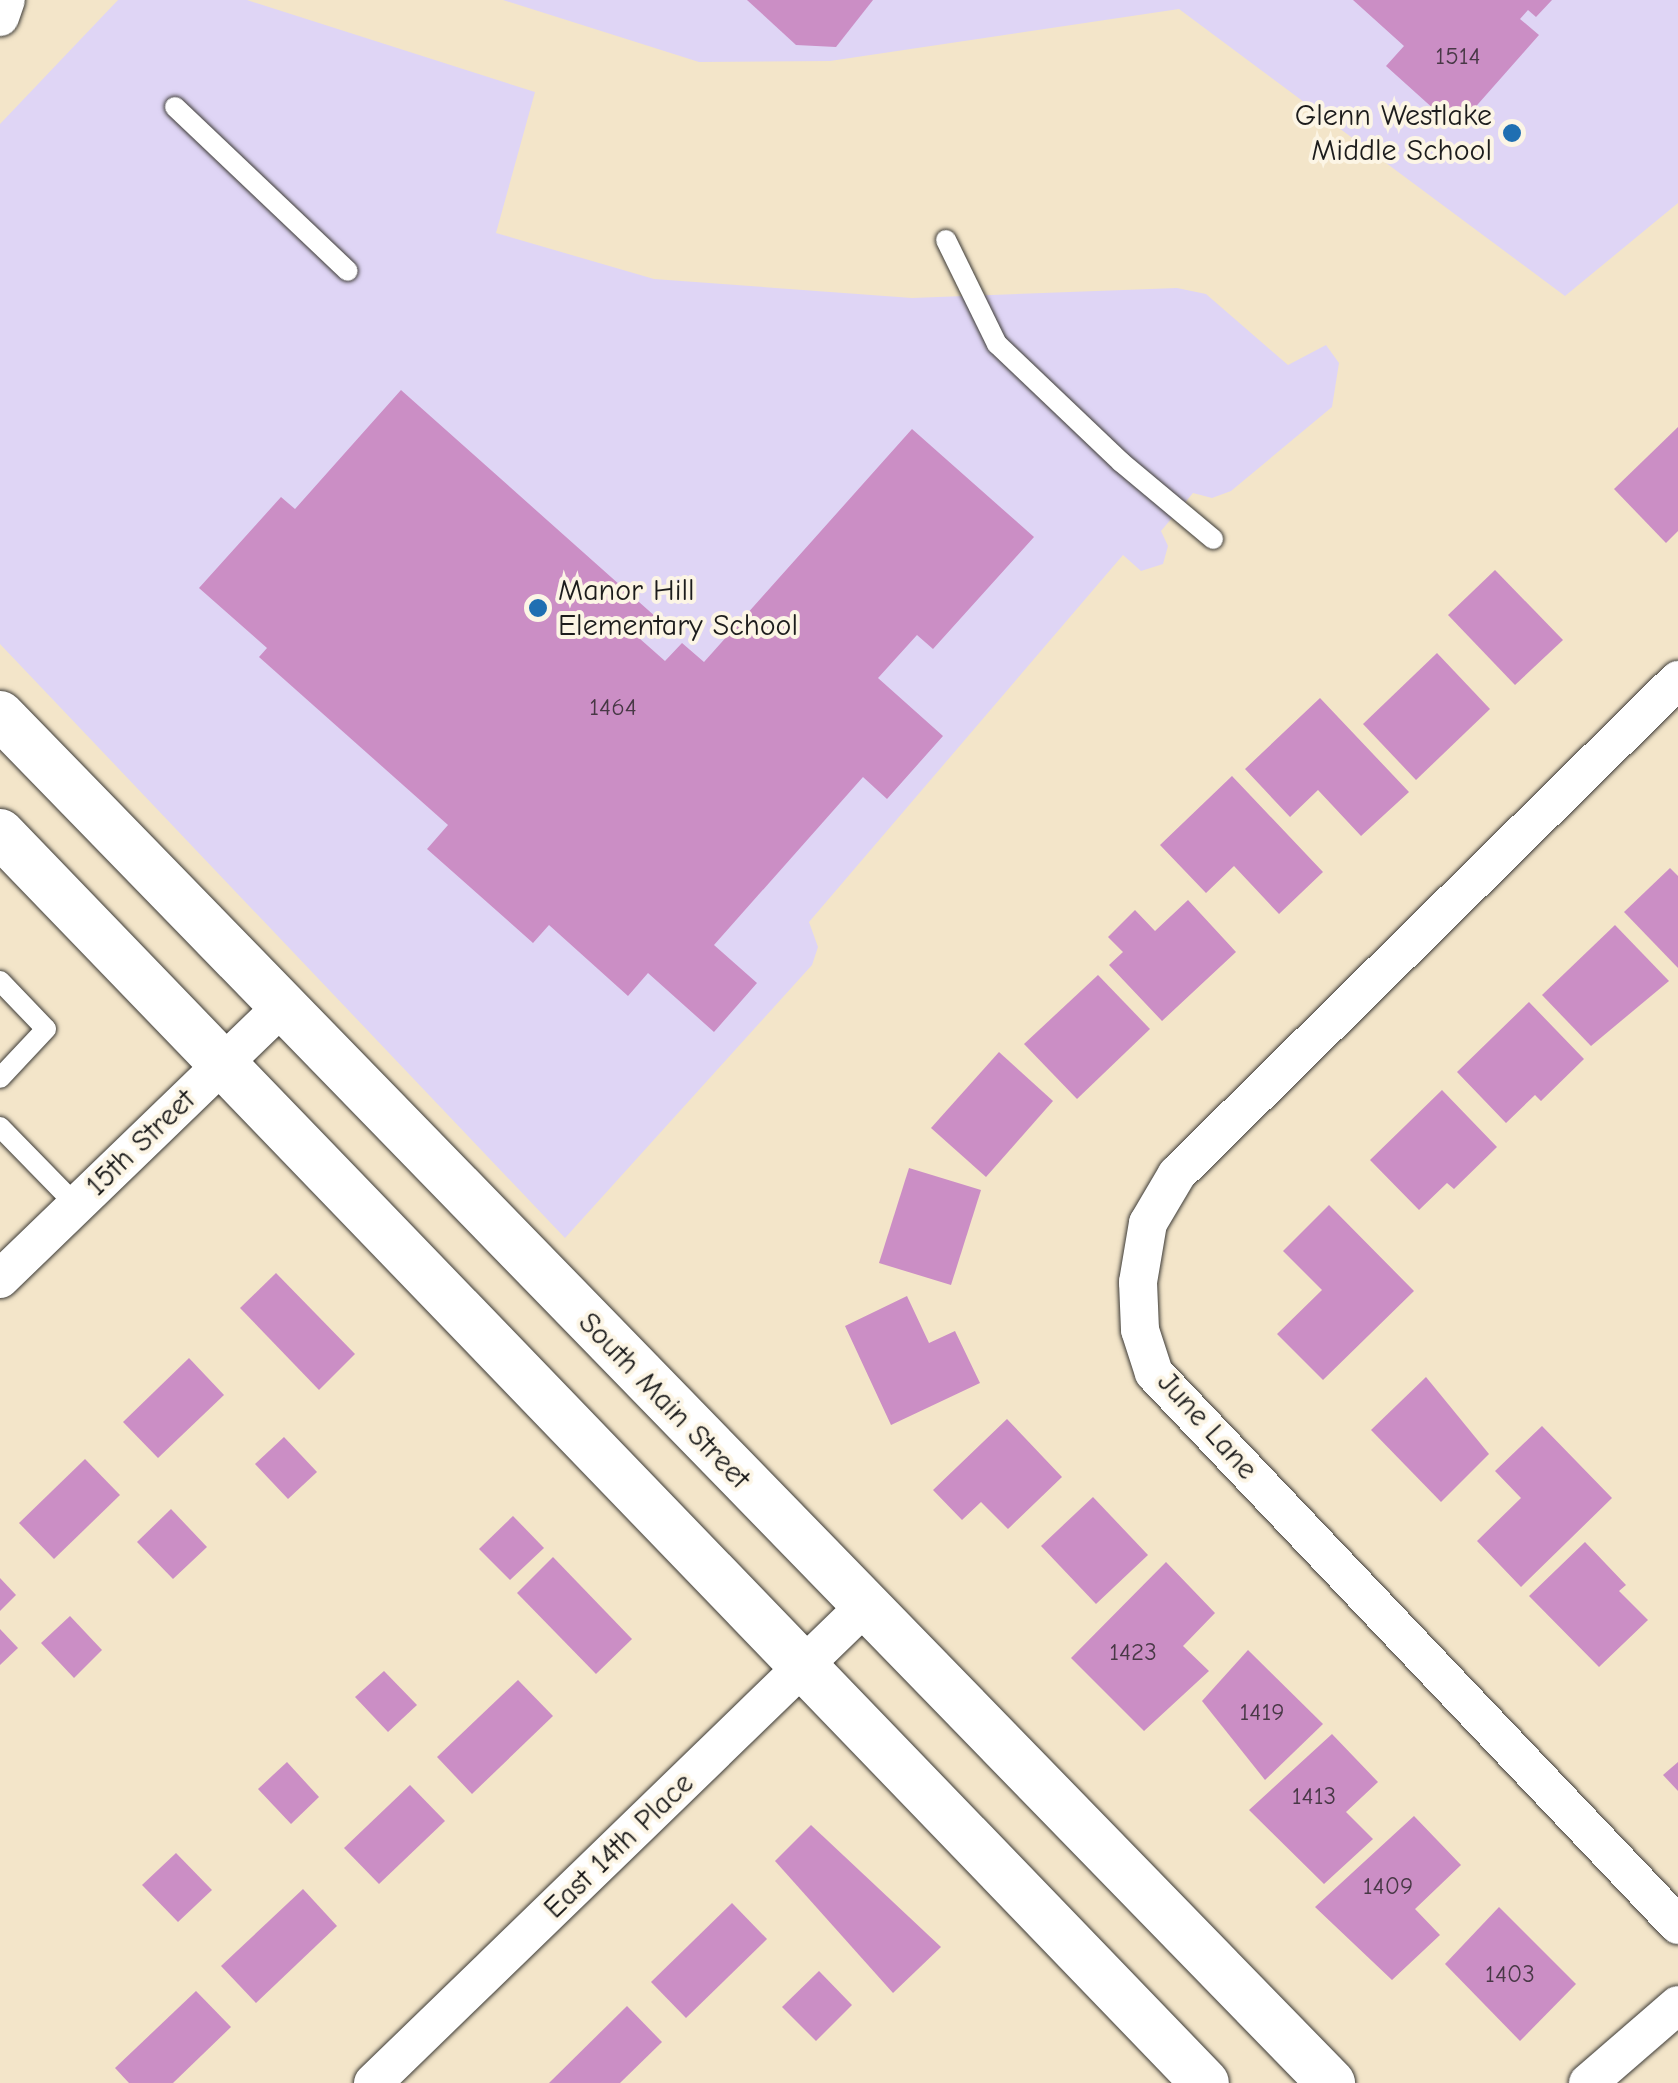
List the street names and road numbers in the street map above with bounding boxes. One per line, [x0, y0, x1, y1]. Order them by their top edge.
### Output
street label: 15th Street [79, 1082, 203, 1204]
street label: South Main Street [571, 1305, 757, 1497]
street label: June Lane [1149, 1365, 1265, 1487]
street label: East 14th Place [537, 1766, 701, 1926]

